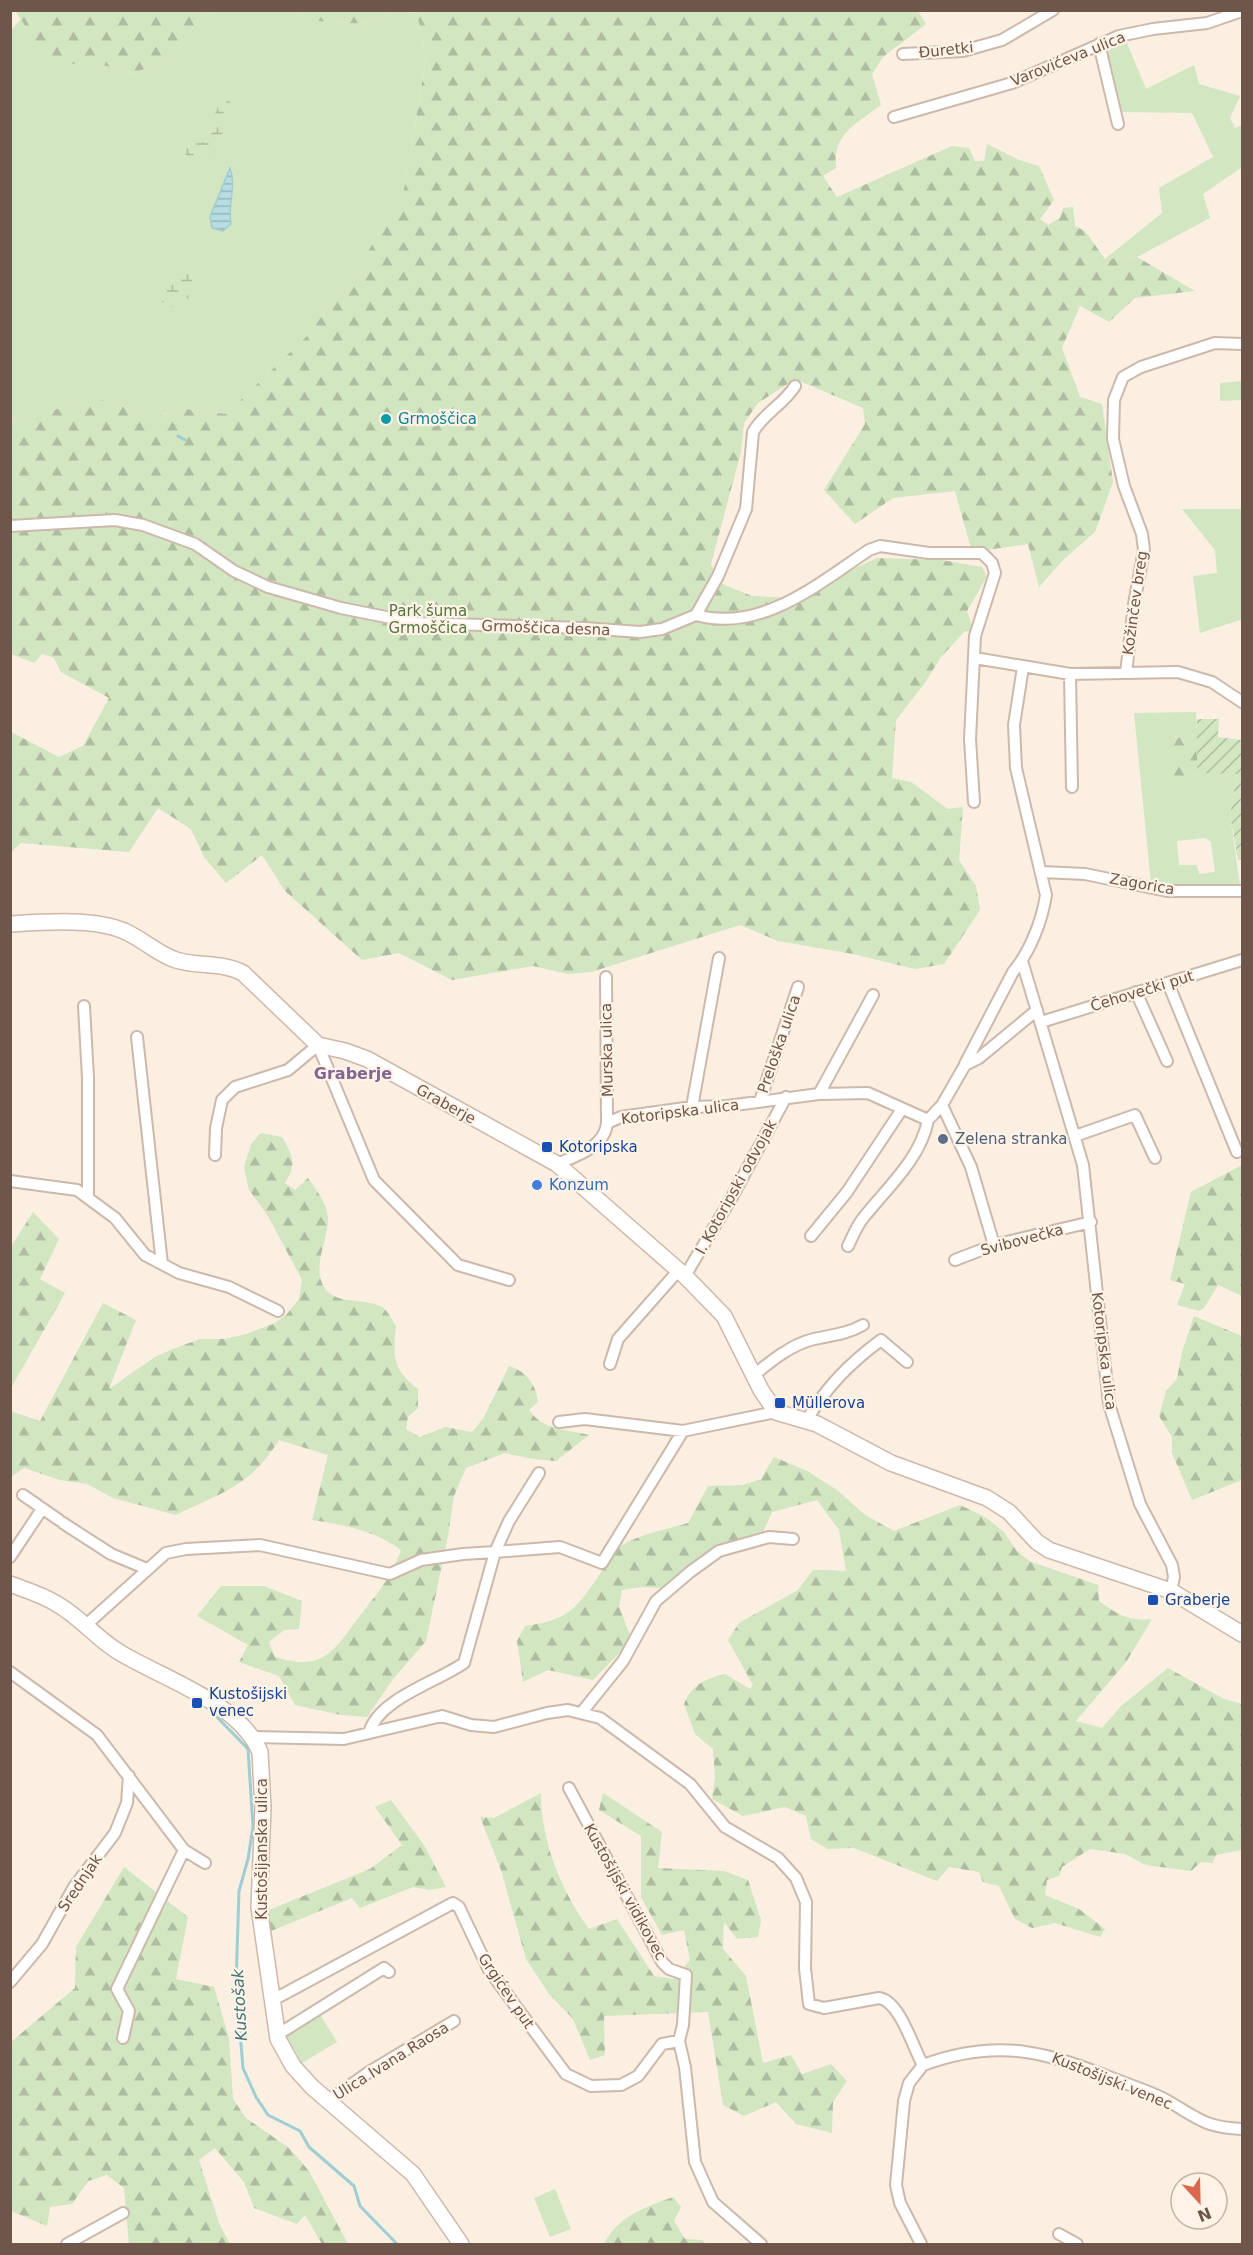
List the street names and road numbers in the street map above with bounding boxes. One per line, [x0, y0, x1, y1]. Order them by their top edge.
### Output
street label: Varovićeva ulica [1008, 28, 1128, 90]
street label: Đuretki [918, 38, 974, 62]
street label: Kožinčev breg [1119, 550, 1151, 656]
street label: Grmoščica desna [481, 617, 611, 639]
street label: Zagorica [1108, 869, 1176, 899]
street label: Čehovečki put [1088, 966, 1196, 1015]
street label: Preloška ulica [754, 993, 804, 1095]
street label: Murska ulica [597, 1003, 617, 1097]
street label: Graberje [413, 1080, 479, 1128]
street label: Kotoripska ulica [620, 1096, 740, 1128]
street label: I. Kotoripski odvojak [691, 1116, 781, 1258]
street label: Svibovečka [979, 1220, 1065, 1260]
street label: Kotoripska ulica [1088, 1291, 1120, 1411]
street label: Kustošijanska ulica [253, 1778, 271, 1920]
street label: Kustošijski vidikovec [580, 1821, 670, 1963]
street label: Srednjak [54, 1850, 106, 1915]
street label: Grgićev put [474, 1950, 538, 2032]
street label: Ulica Ivana Raosa [330, 2018, 452, 2104]
street label: Kustošijski venec [1049, 2049, 1175, 2113]

